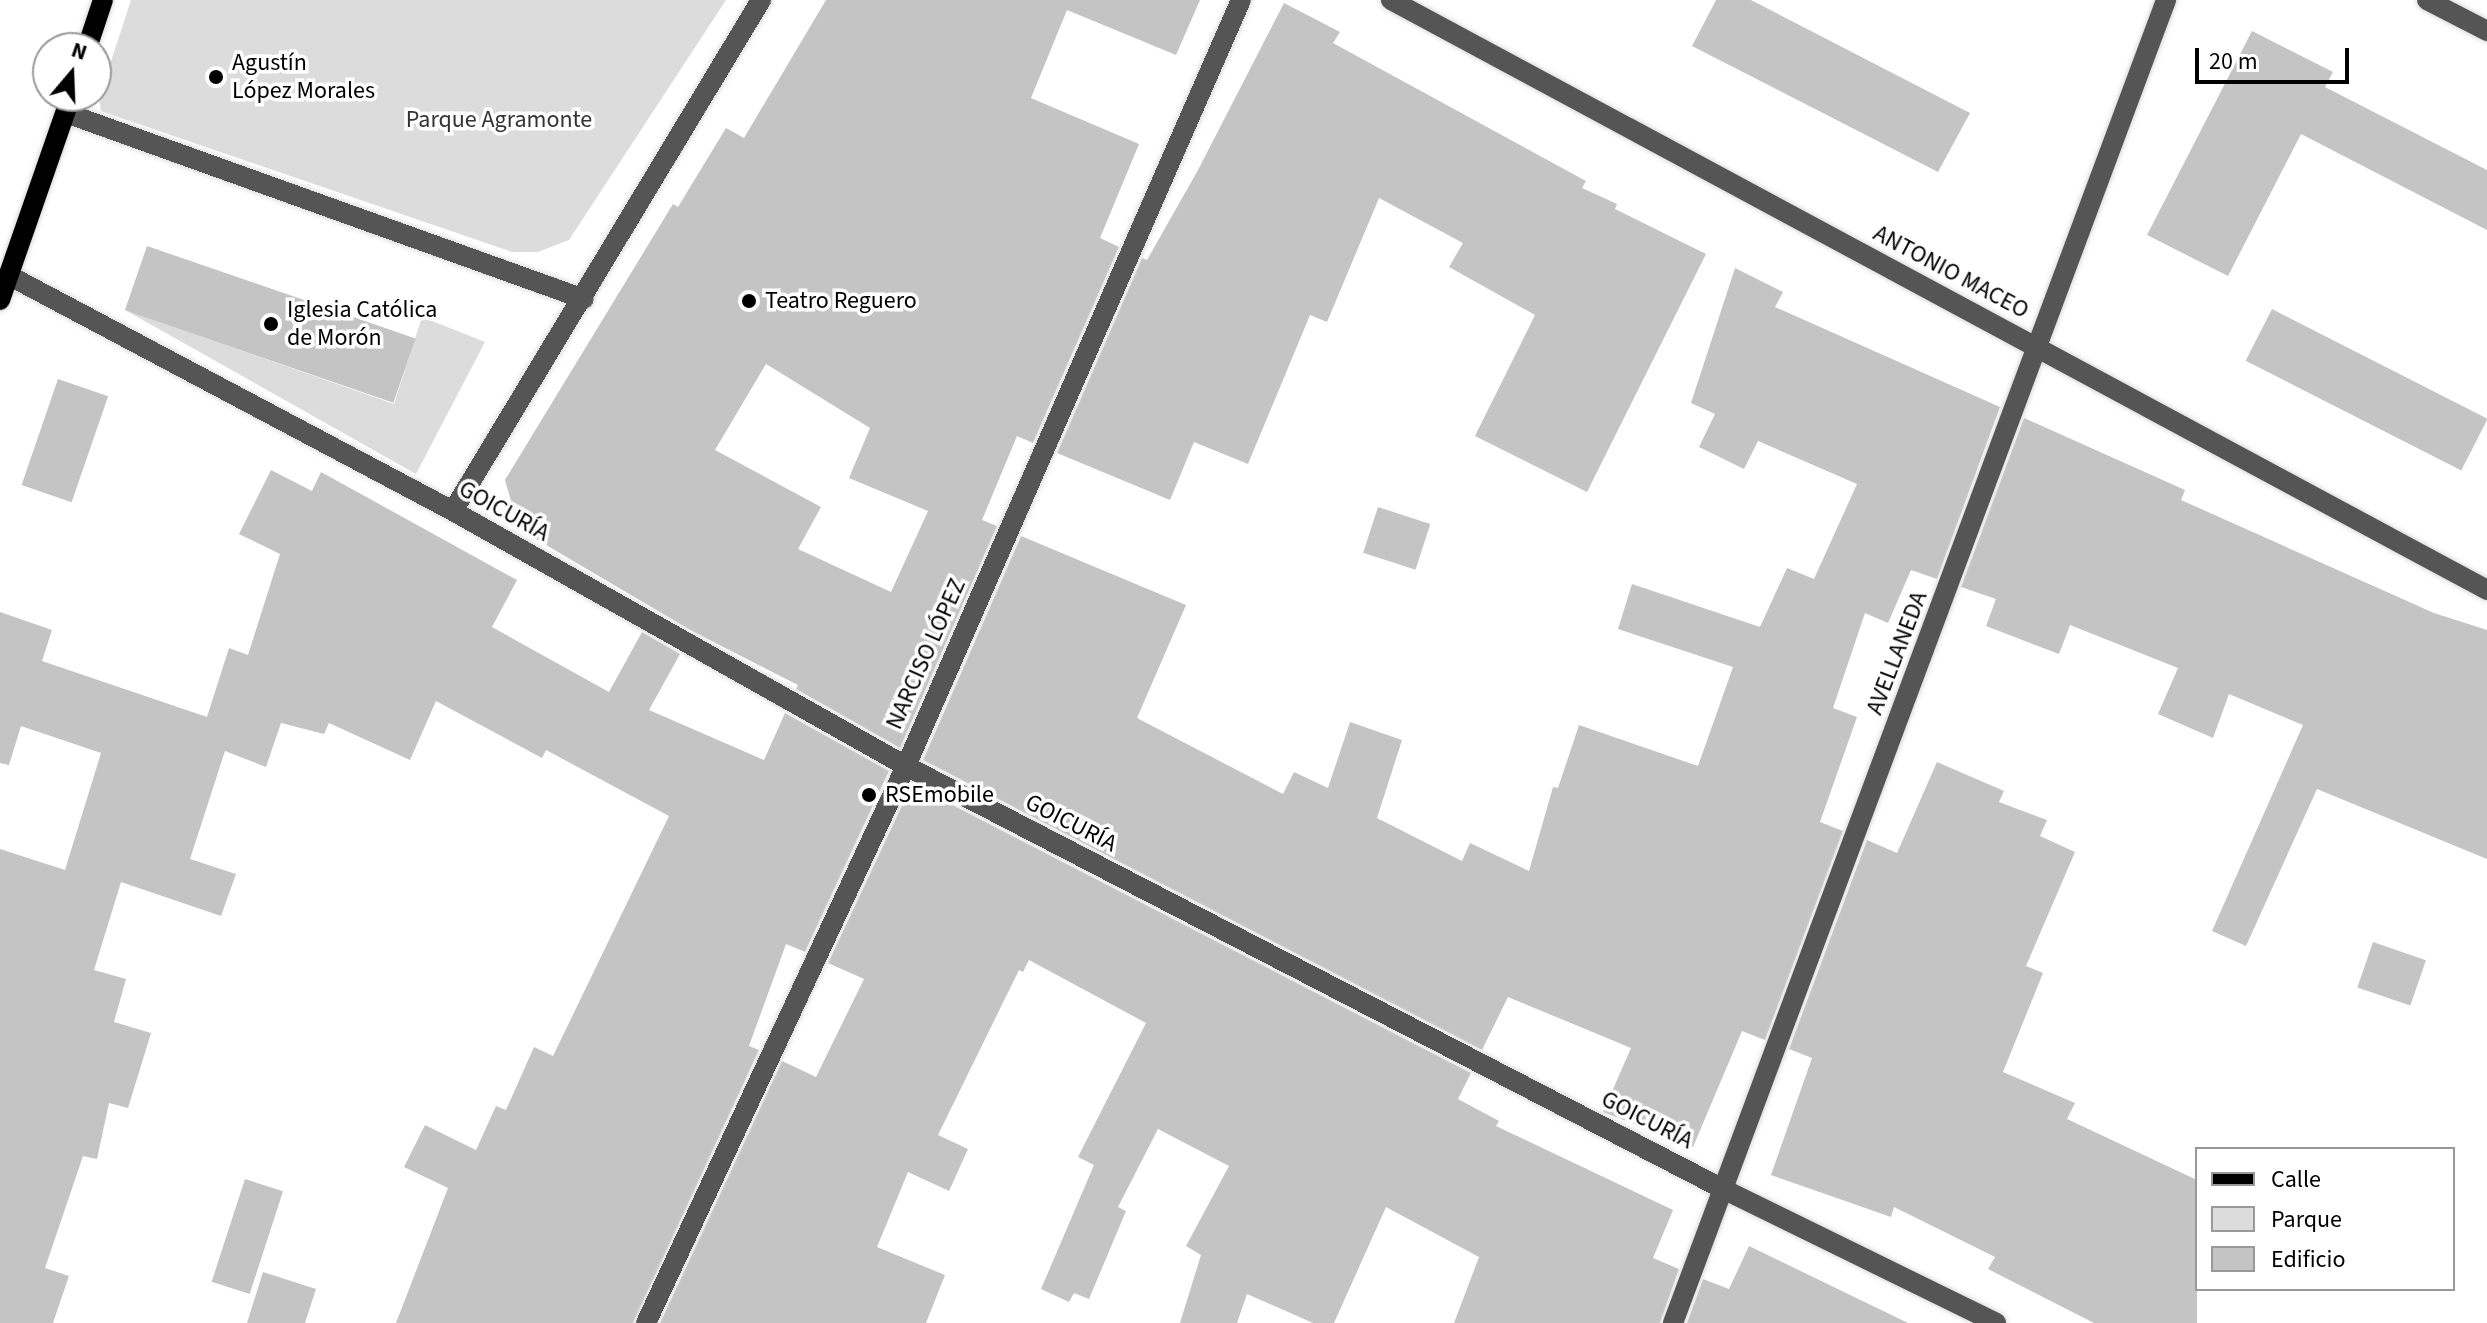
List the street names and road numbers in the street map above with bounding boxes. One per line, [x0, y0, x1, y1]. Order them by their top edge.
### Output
street label: ANTONIO MACEO [1868, 219, 2034, 325]
street label: GOICURÍA [454, 474, 554, 548]
street label: NARCISO LÓPEZ [880, 574, 972, 734]
street label: AVELLANEDA [1860, 587, 1934, 719]
street label: GOICURÍA [1020, 788, 1122, 858]
street label: GOICURÍA [1596, 1085, 1698, 1155]

